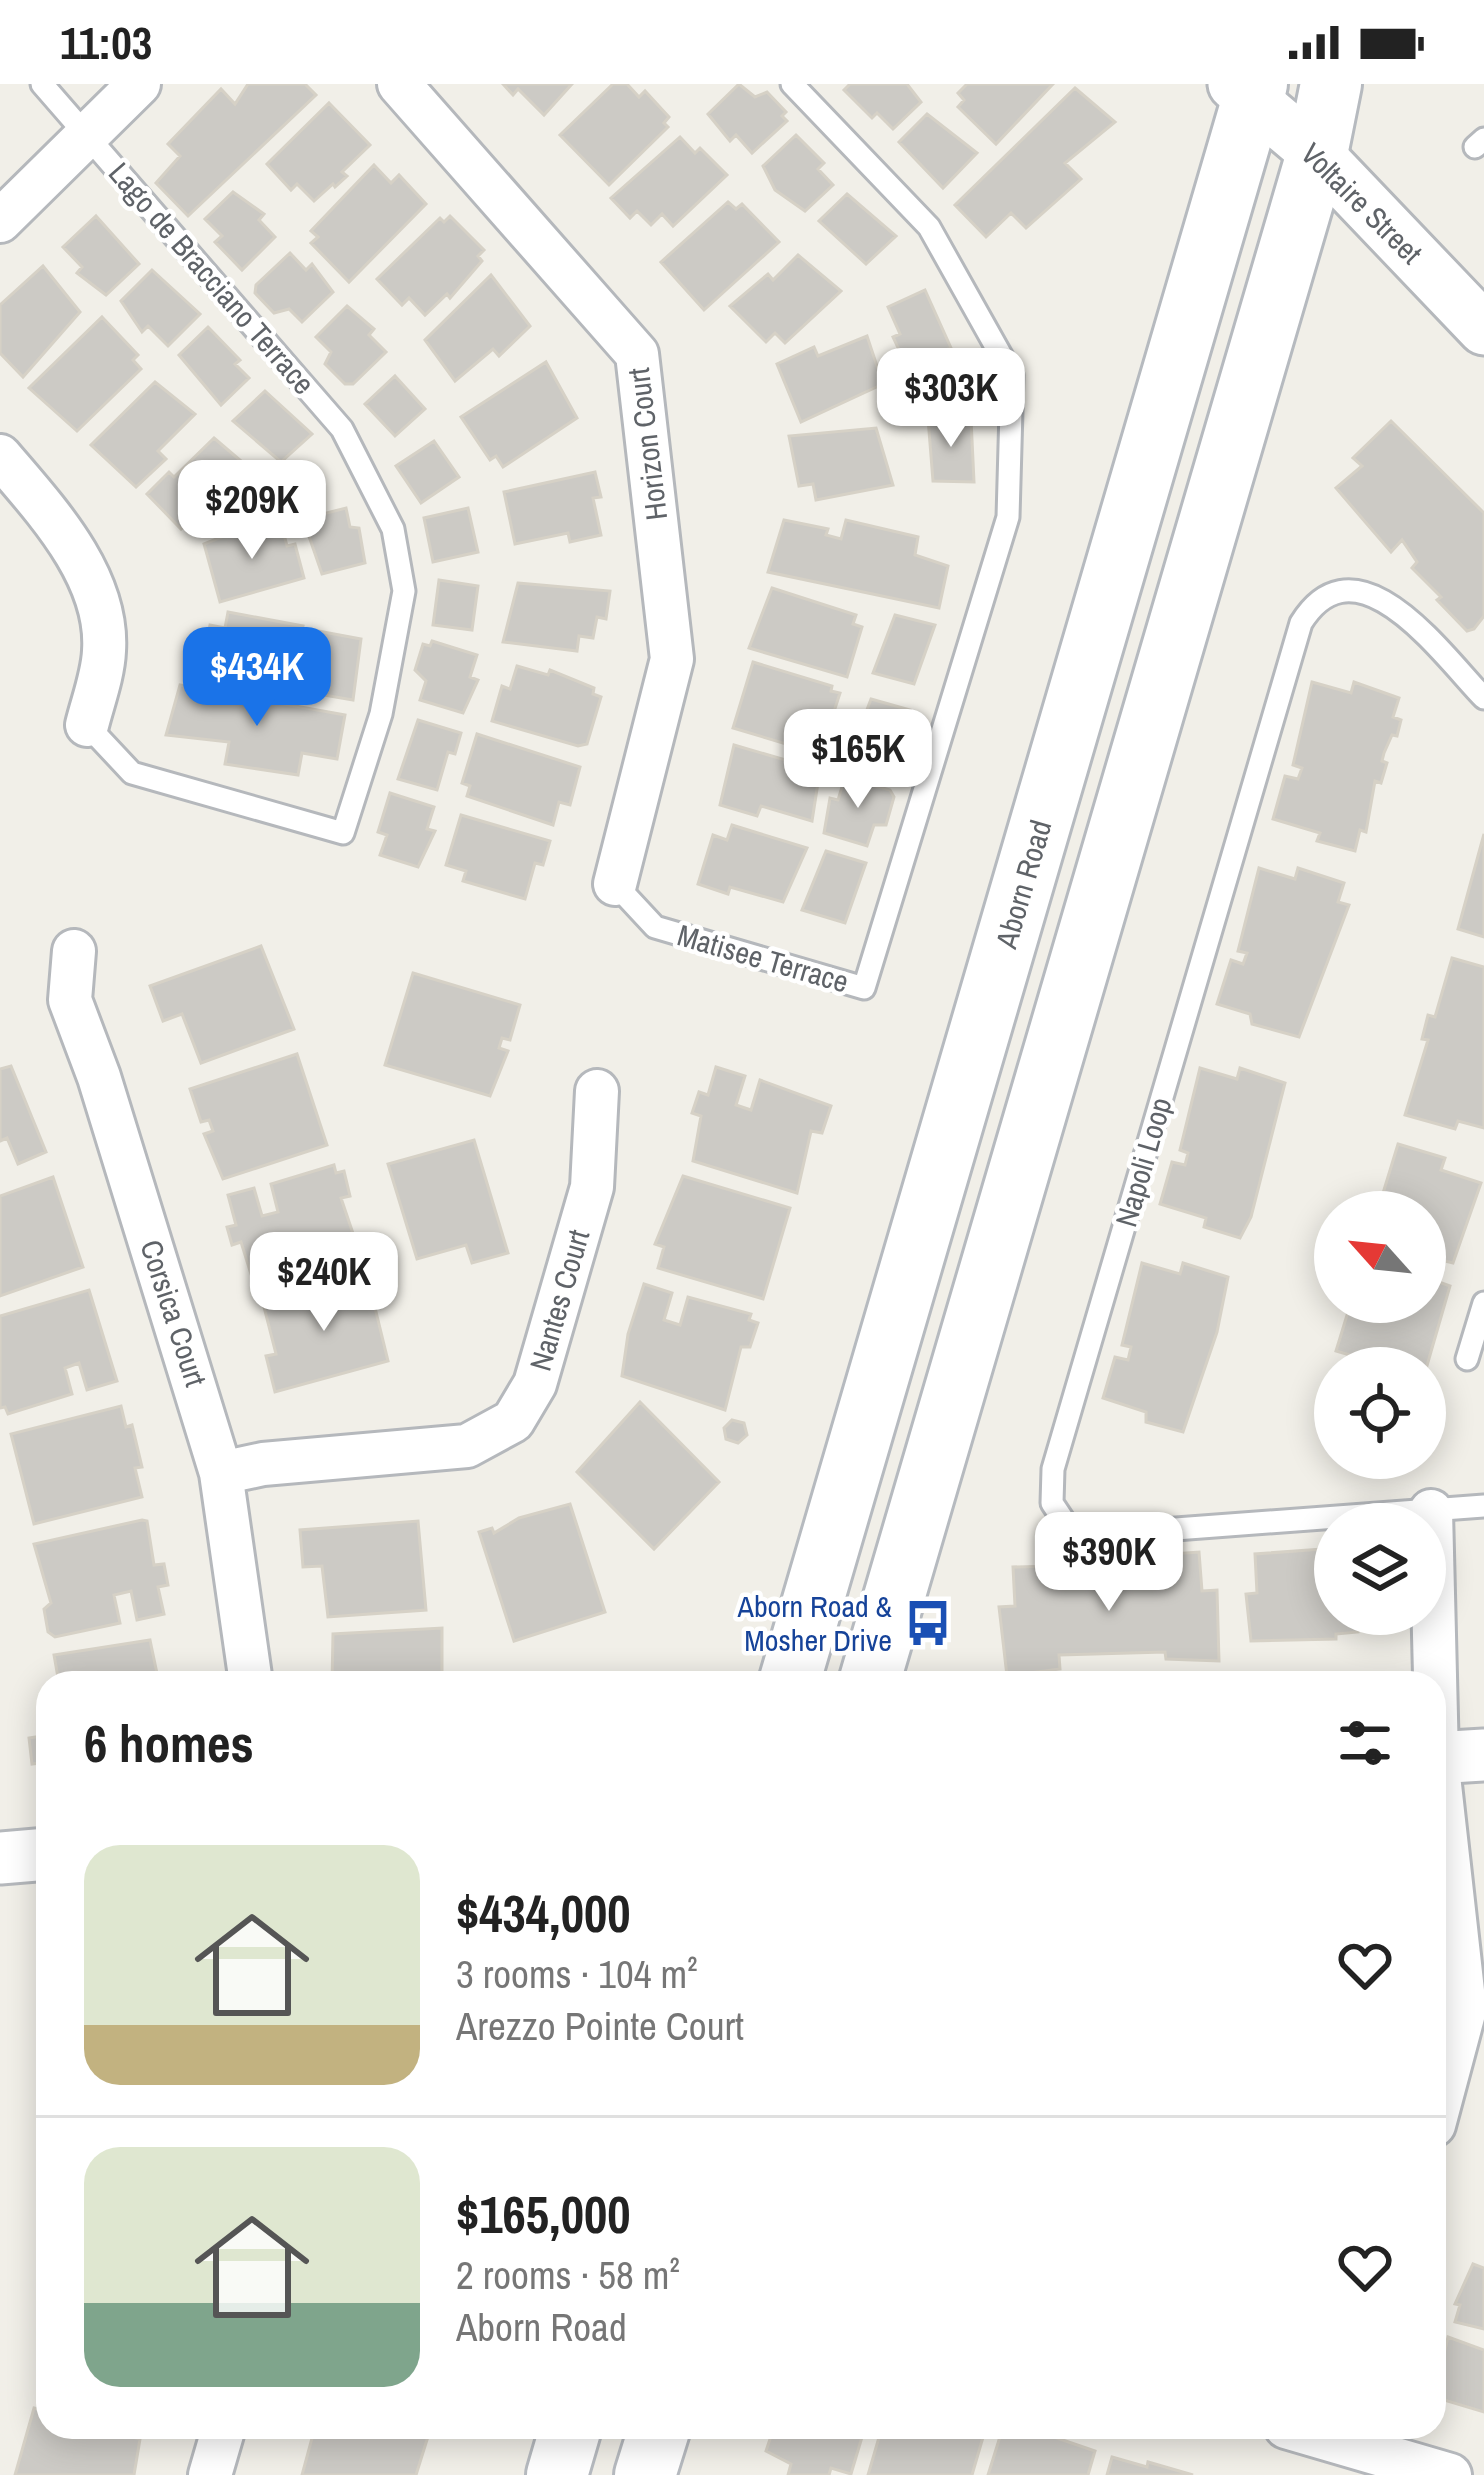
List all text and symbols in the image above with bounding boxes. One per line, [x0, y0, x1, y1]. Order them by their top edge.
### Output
text: 11:03 [60, 12, 152, 73]
street label: Voltaire Street [1293, 134, 1431, 272]
street label: Lago de Bracciano Terrace [100, 154, 324, 402]
pin: $303K [867, 348, 1035, 450]
text: $303K [904, 361, 998, 413]
street label: Horizon Court [618, 365, 676, 522]
pin: $209K [168, 460, 336, 562]
text: $209K [205, 473, 299, 525]
pin: $434K [173, 627, 341, 729]
text: $434K [210, 640, 304, 692]
pin: $165K [774, 709, 942, 811]
text: $165K [811, 722, 905, 774]
street label: Aborn Road [985, 815, 1060, 954]
street label: Matisee Terrace [673, 915, 853, 1001]
street label: Napoli Loop [1105, 1093, 1181, 1231]
north arrow [1314, 1191, 1446, 1323]
map controls [1314, 1191, 1446, 1635]
street label: Nantes Court [520, 1225, 598, 1375]
pin: $240K [240, 1232, 408, 1334]
street label: Corsica Court [132, 1235, 217, 1391]
text: $240K [277, 1245, 371, 1297]
button: locate [1314, 1347, 1446, 1479]
button: layers [1314, 1503, 1446, 1635]
pin: $390K [1025, 1512, 1193, 1614]
text: $390K [1062, 1525, 1156, 1577]
place label: Aborn Road & Mosher Drive [736, 1586, 893, 1660]
bus stop icon: Aborn Road & Mosher Drive [903, 1598, 953, 1648]
text: 6 homes [84, 1709, 254, 1778]
icon: filters [1332, 1710, 1398, 1776]
text: $434,000 [456, 1879, 630, 1948]
icon: home [180, 1893, 324, 2037]
icon: heart [1332, 1932, 1398, 1998]
text: 3 rooms · 104 m² [456, 1948, 698, 2000]
text: Arezzo Pointe Court [456, 2000, 744, 2052]
text: $165,000 [456, 2180, 630, 2249]
icon: home [180, 2195, 324, 2339]
icon: heart [1332, 2234, 1398, 2300]
text: 2 rooms · 58 m² [456, 2249, 680, 2301]
text: Aborn Road [456, 2301, 627, 2353]

